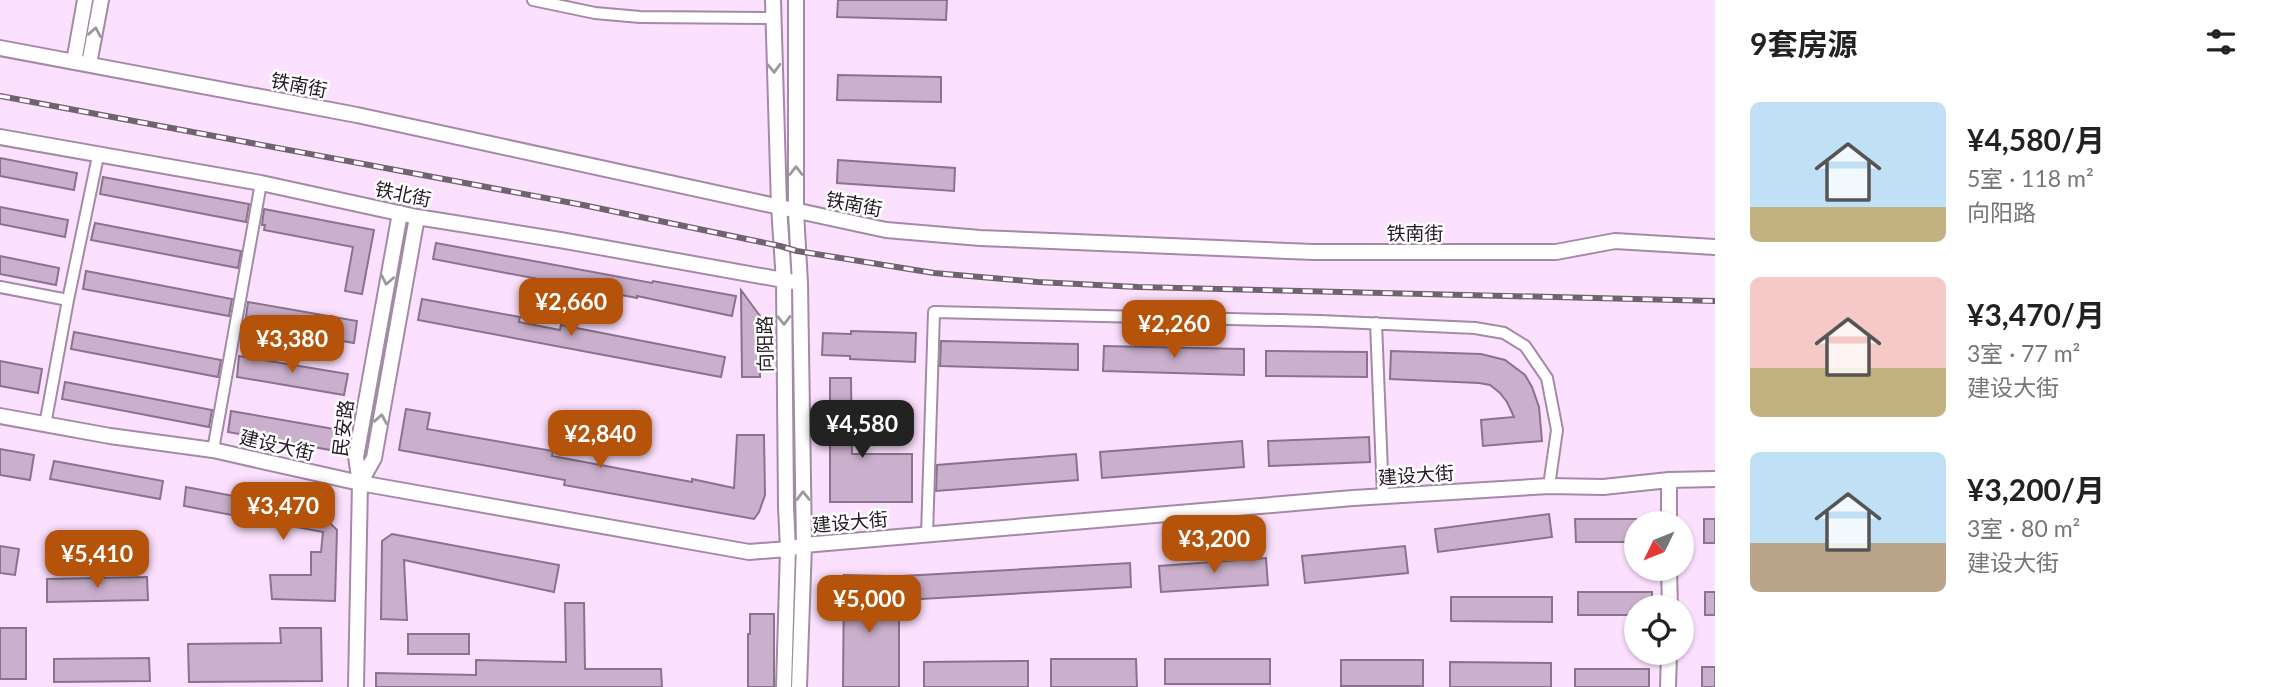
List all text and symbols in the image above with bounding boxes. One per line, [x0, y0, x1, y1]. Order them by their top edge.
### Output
icon: filters [2202, 23, 2240, 61]
text: 9套房源 [1750, 25, 1857, 61]
one-way arrow [87, 26, 102, 38]
one-way arrow [766, 63, 782, 74]
street label: 铁南街 [269, 68, 329, 101]
text: ¥4,580/月 [1967, 121, 2105, 157]
icon: home [1806, 130, 1890, 214]
text: 5室 · 118 m² [1967, 164, 2094, 192]
one-way arrow [788, 165, 804, 176]
street label: 铁北街 [373, 176, 433, 211]
street label: 铁南街 [824, 187, 884, 220]
text: 向阳路 [1967, 198, 2036, 226]
street label: 铁南街 [1386, 221, 1444, 244]
one-way arrow [380, 274, 395, 286]
pin: ¥2,660 [514, 278, 628, 338]
text: ¥2,660 [535, 287, 607, 315]
text: ¥3,470/月 [1967, 296, 2105, 332]
pin: ¥2,260 [1117, 300, 1231, 360]
icon: home [1806, 305, 1890, 389]
text: ¥2,260 [1138, 309, 1210, 337]
street label: 向阳路 [753, 315, 776, 373]
one-way arrow [776, 315, 792, 326]
pin: ¥3,380 [235, 316, 349, 375]
text: ¥3,380 [256, 324, 328, 352]
text: 3室 · 77 m² [1967, 339, 2080, 367]
text: 建设大街 [1967, 373, 2059, 401]
street label: 民安路 [328, 398, 357, 458]
pin: ¥4,580 [805, 400, 919, 460]
text: ¥4,580 [826, 409, 898, 437]
pin: ¥2,840 [543, 410, 657, 470]
one-way arrow [373, 413, 388, 425]
text: ¥2,840 [564, 419, 636, 447]
street label: 建设大街 [237, 425, 317, 464]
street label: 建设大街 [1377, 460, 1455, 489]
text: ¥3,200/月 [1967, 471, 2105, 507]
icon: home [1806, 480, 1890, 564]
pin: ¥3,470 [226, 482, 340, 542]
text: ¥3,470 [247, 491, 319, 519]
one-way arrow [795, 491, 811, 501]
street label: 建设大街 [811, 507, 889, 536]
north arrow [1624, 511, 1694, 581]
map controls [1624, 511, 1694, 665]
text: 3室 · 80 m² [1967, 514, 2080, 542]
pin: ¥3,200 [1157, 516, 1271, 575]
text: ¥3,200 [1178, 524, 1250, 552]
pin: ¥5,410 [40, 530, 154, 590]
text: ¥5,410 [61, 539, 133, 567]
text: 建设大街 [1967, 548, 2059, 576]
pin: ¥5,000 [812, 576, 926, 635]
text: ¥5,000 [833, 584, 905, 612]
button: locate [1624, 595, 1694, 665]

